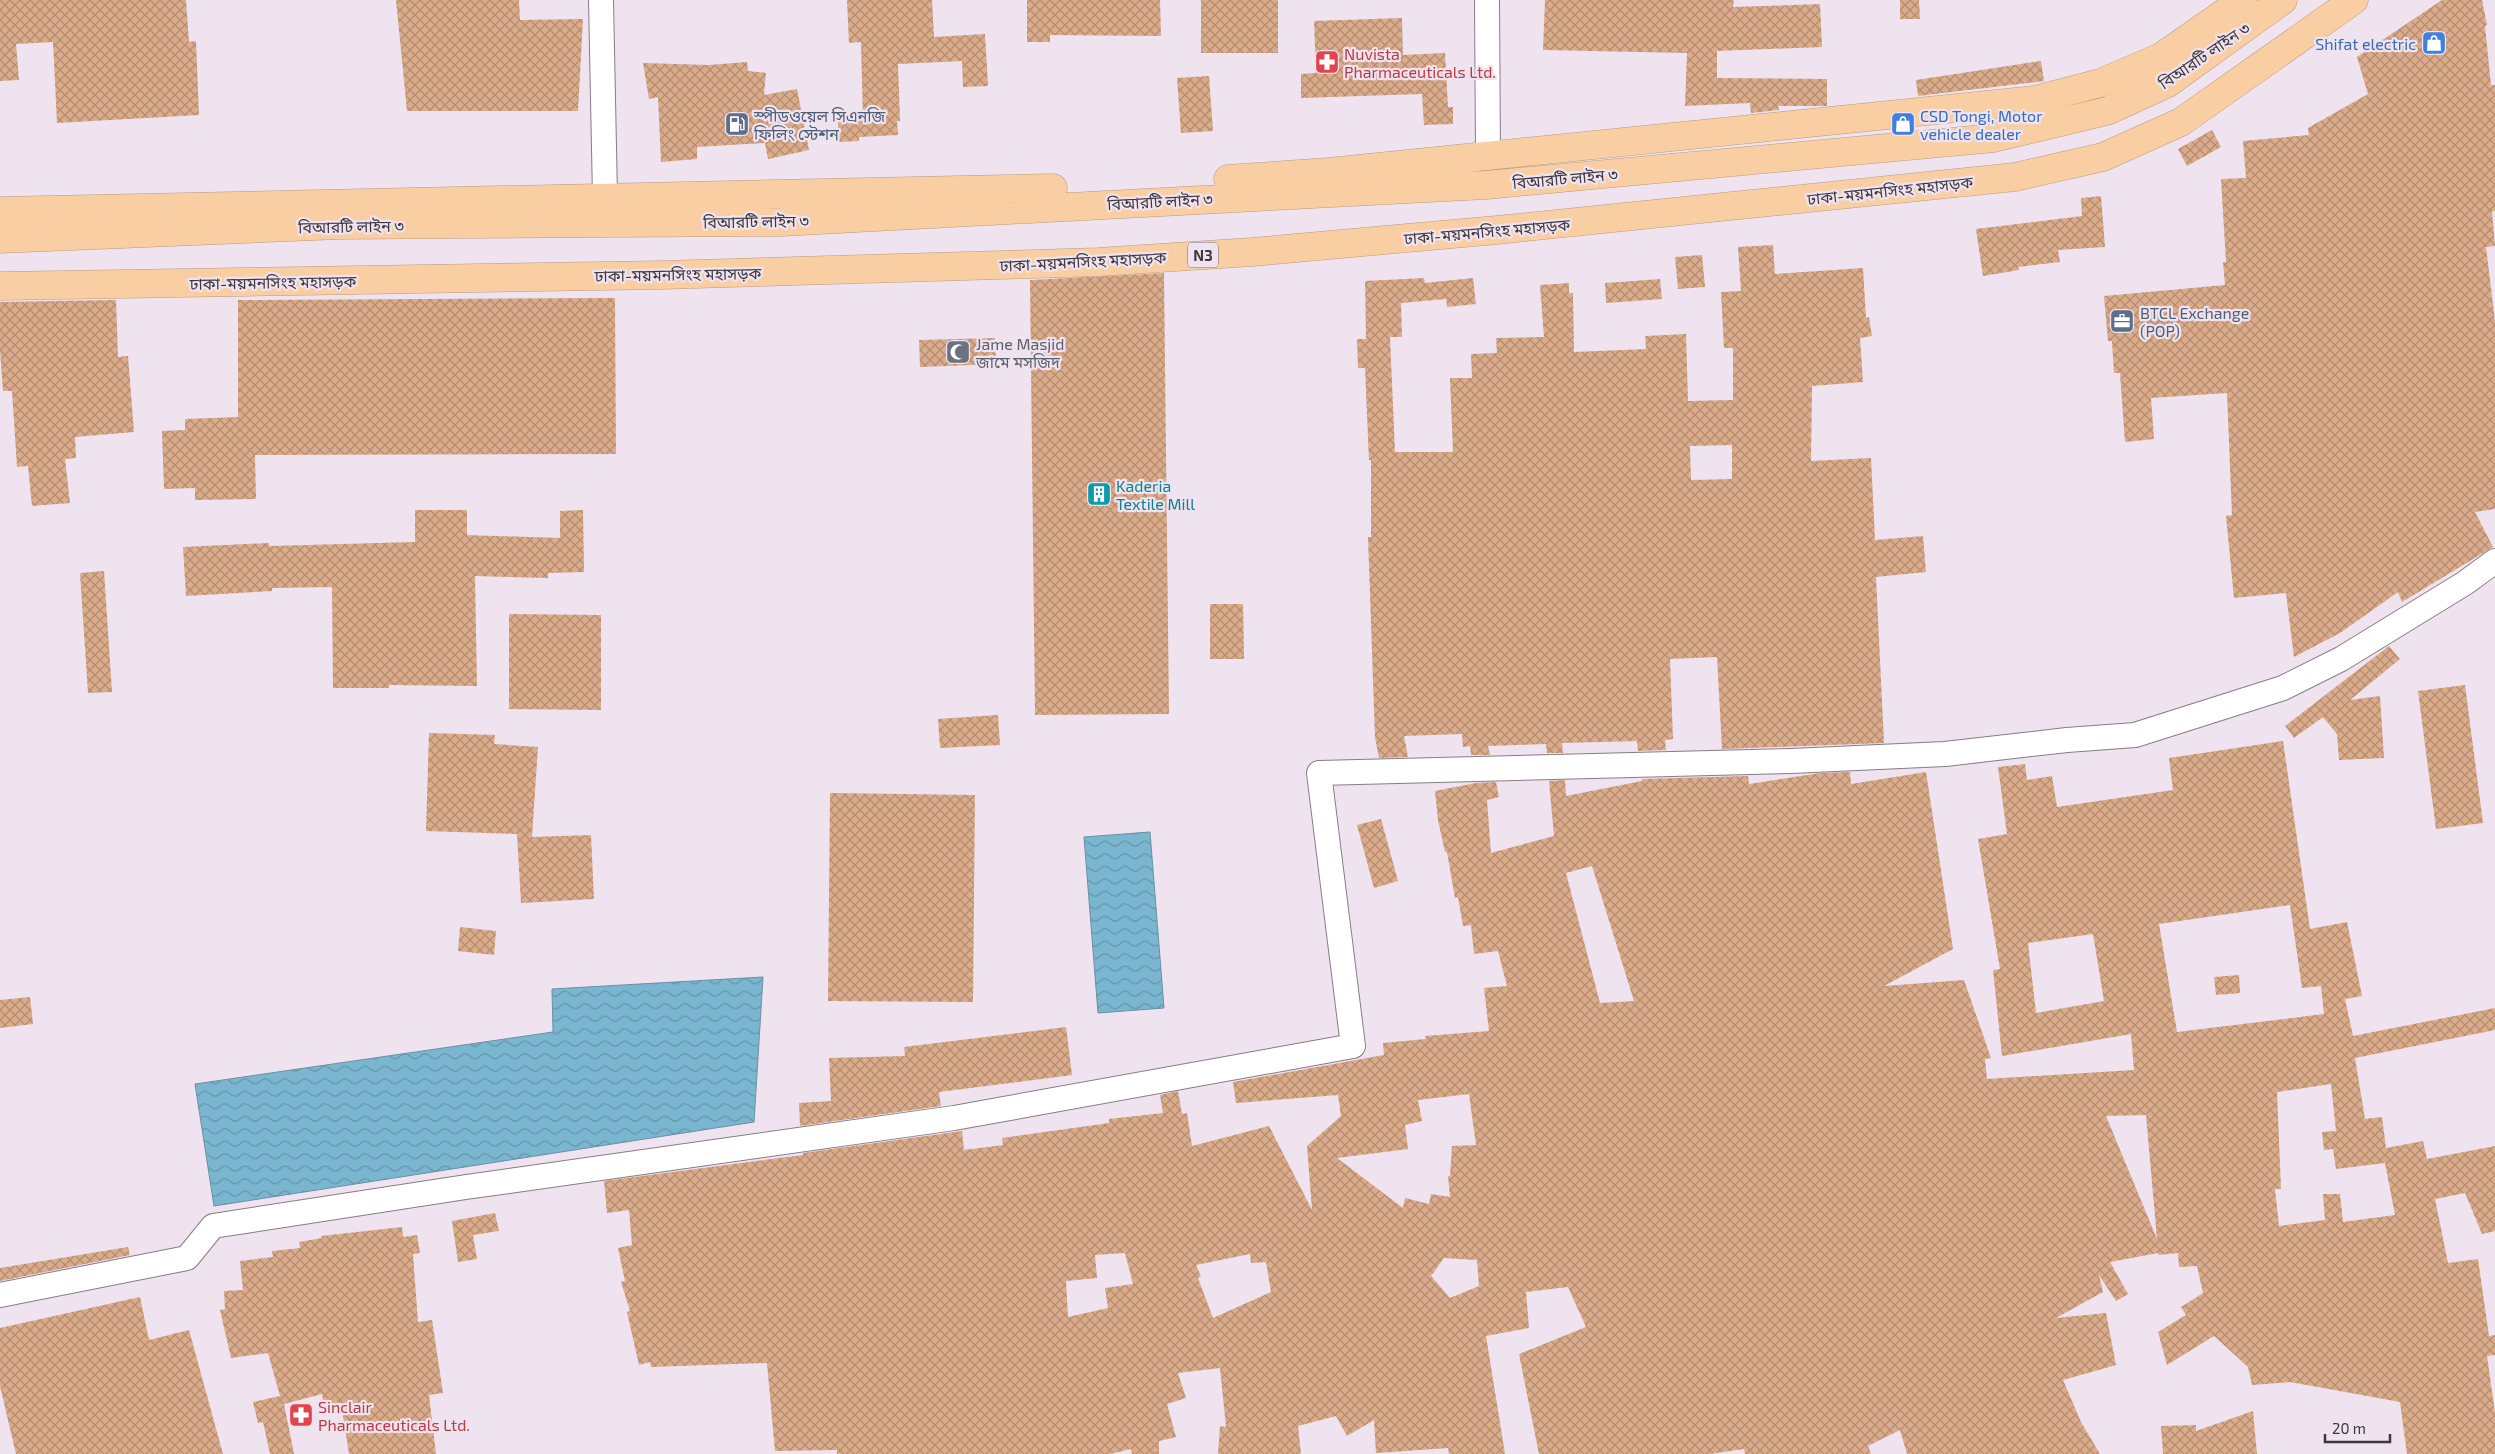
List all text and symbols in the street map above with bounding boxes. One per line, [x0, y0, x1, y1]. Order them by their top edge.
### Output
street label: বিআরটি লাইন ৩ [2154, 17, 2254, 93]
shop icon: Shifat electric [2421, 30, 2447, 56]
place label: Shifat electric [2315, 34, 2416, 53]
place label: Nuvista Pharmaceuticals Ltd. [1344, 44, 1496, 81]
pharmacy icon: Nuvista Pharmaceuticals Ltd. [1314, 49, 1340, 75]
place label: স্পীডওয়েল সিএনজি ফিলিং স্টেশন [753, 106, 886, 143]
place label: CSD Tongi, Motor vehicle dealer [1920, 106, 2043, 143]
fuel station icon: স্পীডওয়েল সিএনজি ফিলিং স্টেশন [724, 111, 750, 137]
shop icon: CSD Tongi, Motor vehicle dealer [1890, 111, 1916, 137]
street label: বিআরটি লাইন ৩ [1511, 164, 1619, 192]
street label: ঢাকা-ময়মনসিংহ মহাসড়ক [1805, 172, 1975, 208]
street label: বিআরটি লাইন ৩ [1106, 189, 1214, 213]
street label: বিআরটি লাইন ৩ [702, 211, 809, 231]
street label: ঢাকা-ময়মনসিংহ মহাসড়ক [1402, 214, 1572, 248]
street label: বিআরটি লাইন ৩ [297, 216, 404, 236]
road number: N3 [1188, 242, 1218, 268]
street label: ঢাকা-ময়মনসিংহ মহাসড়ক [998, 247, 1168, 275]
street label: ঢাকা-ময়মনসিংহ মহাসড়ক [593, 263, 763, 285]
street label: ঢাকা-ময়মনসিংহ মহাসড়ক [188, 271, 358, 293]
place label: BTCL Exchange (POP) [2140, 303, 2249, 340]
office icon: BTCL Exchange (POP) [2109, 308, 2135, 334]
place label: Jame Masjid জামে মসজিদ [975, 334, 1064, 371]
mosque icon: Jame Masjid জামে মসজিদ [945, 339, 971, 365]
place label: Kaderia Textile Mill [1116, 476, 1195, 513]
building icon: Kaderia Textile Mill [1086, 481, 1112, 507]
place label: Sinclair Pharmaceuticals Ltd. [318, 1397, 470, 1434]
pharmacy icon: Sinclair Pharmaceuticals Ltd. [288, 1402, 314, 1428]
scale bar [2325, 1412, 2390, 1444]
text: 20 m [2332, 1419, 2366, 1437]

